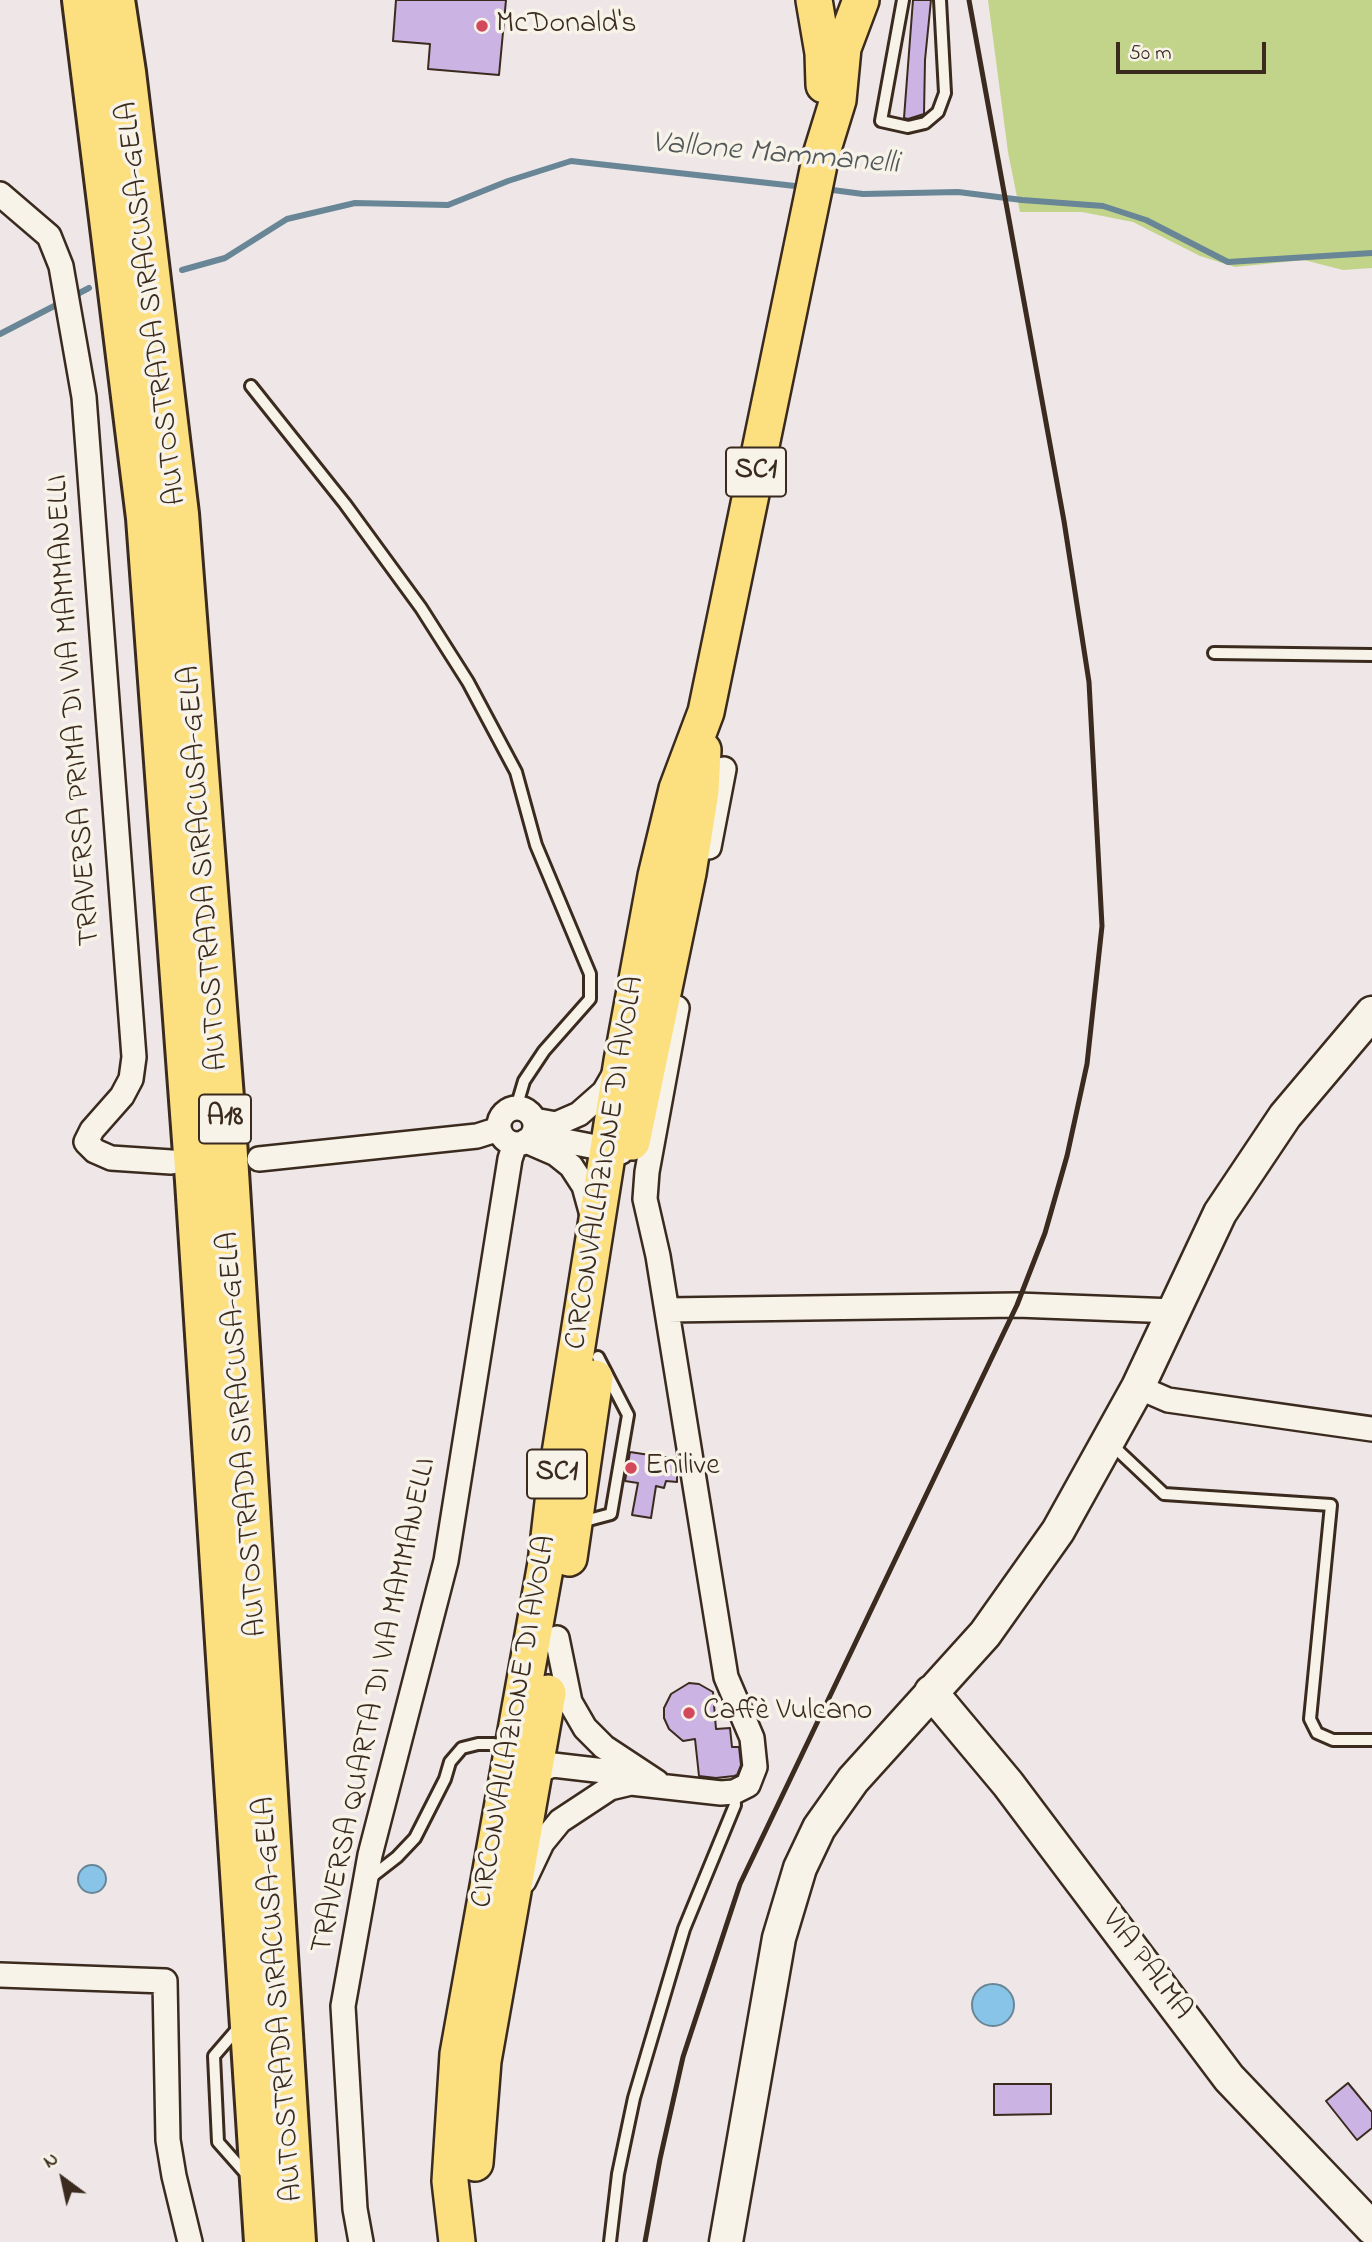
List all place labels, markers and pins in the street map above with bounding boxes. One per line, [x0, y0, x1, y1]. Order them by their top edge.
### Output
place label: McDonald's [496, 8, 636, 44]
marker: McDonald's [474, 18, 490, 34]
place label: Enilive [645, 1450, 720, 1486]
marker: Enilive [623, 1460, 639, 1476]
place label: Caffè Vulcano [703, 1695, 872, 1731]
marker: Caffè Vulcano [681, 1705, 697, 1721]

